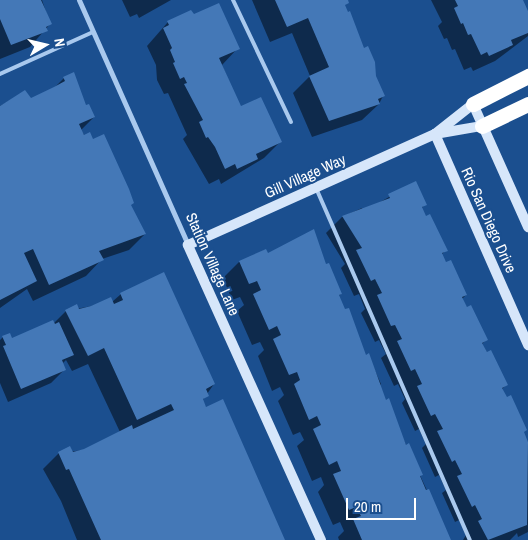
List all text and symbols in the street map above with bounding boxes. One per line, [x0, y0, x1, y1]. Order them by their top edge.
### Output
north arrow [20, 20, 70, 70]
text: N [50, 37, 69, 48]
street label: Gill Village Way [262, 150, 348, 202]
street label: Rio San Diego Drive [458, 165, 520, 275]
street label: Station Village Lane [182, 210, 244, 318]
scale bar [348, 488, 418, 520]
text: 20 m [354, 496, 381, 517]

